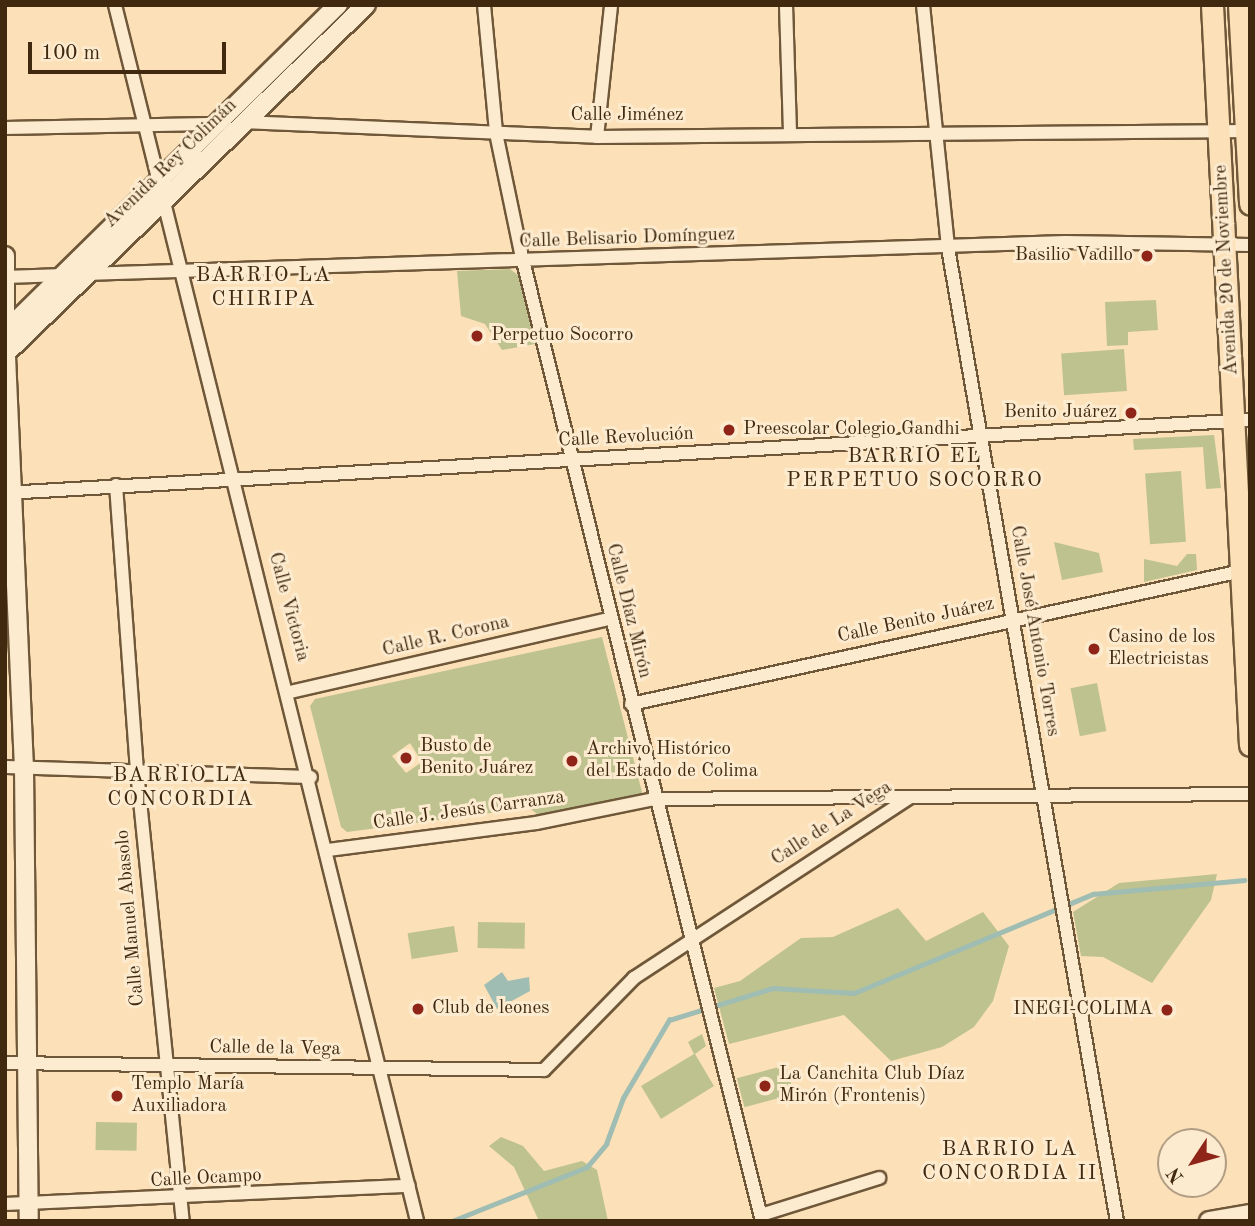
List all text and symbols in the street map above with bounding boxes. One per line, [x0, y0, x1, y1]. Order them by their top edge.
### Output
scale bar [32, 28, 229, 72]
text: 100 m [41, 43, 100, 64]
street label: Avenida Rey Colimán [100, 95, 242, 233]
street label: Calle Jiménez [570, 105, 684, 127]
street label: Avenida 20 de Noviembre [1210, 164, 1244, 376]
street label: Calle Belisario Domínguez [519, 224, 735, 254]
place label: Basilio Vadillo [1015, 245, 1133, 267]
marker: Basilio Vadillo [1139, 248, 1155, 264]
district label: BARRIO LA CHIRIPA [197, 263, 331, 313]
place label: Perpetuo Socorro [491, 325, 633, 347]
marker: Perpetuo Socorro [469, 328, 485, 344]
place label: Benito Juárez [1004, 402, 1117, 424]
marker: Benito Juárez [1123, 405, 1139, 421]
place label: Preescolar Colegio Gandhi [743, 419, 960, 441]
marker: Preescolar Colegio Gandhi [721, 422, 737, 438]
street label: Calle Revolución [558, 423, 694, 453]
district label: BARRIO EL PERPETUO SOCORRO [788, 444, 1042, 494]
street label: Calle José Antonio Torres [1004, 524, 1064, 738]
street label: Calle Díaz Mirón [600, 541, 656, 681]
street label: Calle Victoria [262, 550, 314, 664]
street label: Calle Benito Juárez [835, 593, 997, 649]
street label: Calle R. Corona [380, 611, 512, 663]
place label: Casino de los Electricistas [1108, 627, 1215, 671]
marker: Casino de los Electricistas [1086, 641, 1102, 657]
place label: Busto de Benito Juárez [420, 736, 533, 780]
place label: Archivo Histórico del Estado de Colima [586, 739, 758, 783]
marker: Busto de Benito Juárez [398, 750, 414, 766]
marker: Archivo Histórico del Estado de Colima [564, 753, 580, 769]
district label: BARRIO LA CONCORDIA [108, 763, 254, 813]
street label: Calle de La Vega [767, 777, 897, 871]
street label: Calle J. Jesús Carranza [372, 786, 566, 836]
street label: Calle Manuel Abasolo [112, 829, 150, 1007]
place label: Club de leones [432, 998, 550, 1020]
place label: INEGI-COLIMA [1013, 999, 1153, 1021]
marker: Club de leones [410, 1001, 426, 1017]
marker: INEGI-COLIMA [1159, 1002, 1175, 1018]
street label: Calle de la Vega [209, 1036, 341, 1062]
place label: La Canchita Club Díaz Mirón (Frontenis) [779, 1064, 965, 1108]
place label: Templo María Auxiliadora [131, 1074, 244, 1118]
marker: La Canchita Club Díaz Mirón (Frontenis) [757, 1078, 773, 1094]
marker: Templo María Auxiliadora [109, 1088, 125, 1104]
north arrow [1157, 1128, 1227, 1198]
district label: BARRIO LA CONCORDIA II [924, 1137, 1096, 1187]
text: N [1164, 1163, 1188, 1186]
street label: Calle Ocampo [150, 1165, 262, 1193]

